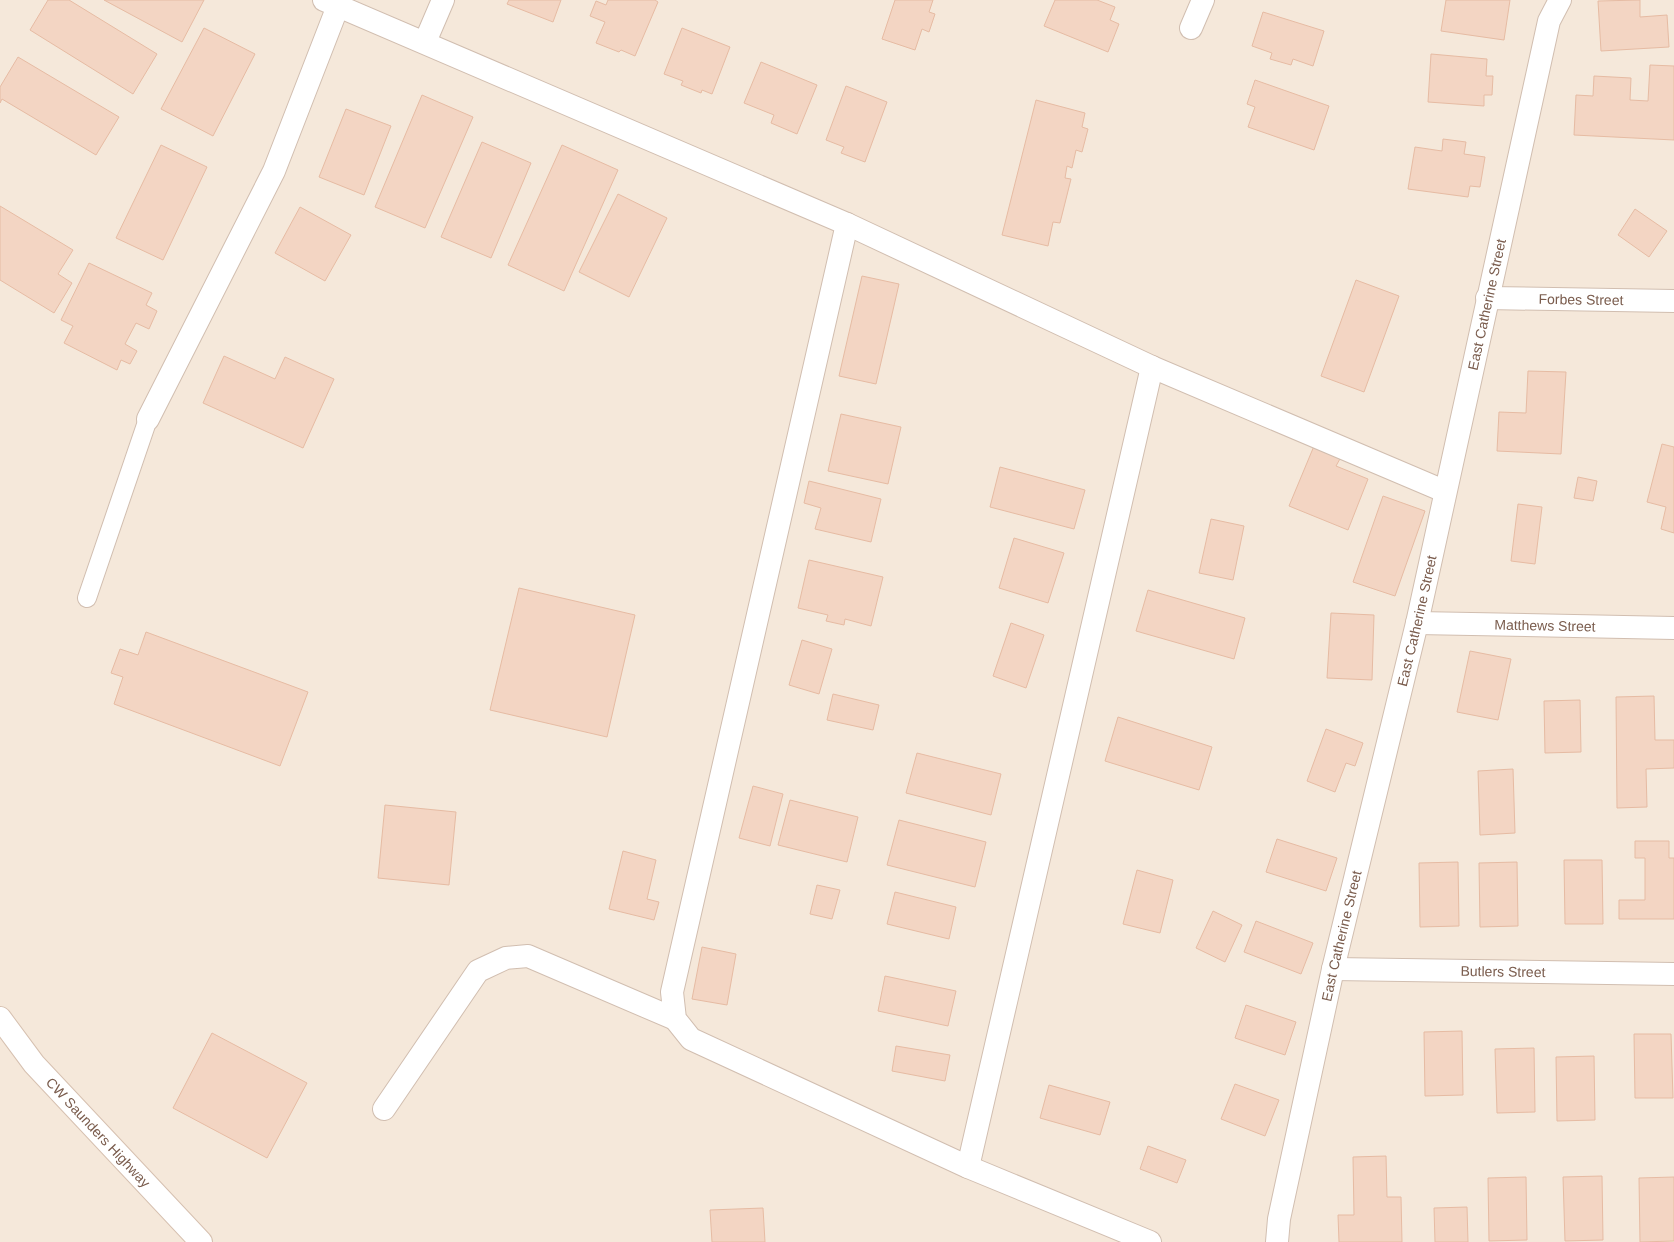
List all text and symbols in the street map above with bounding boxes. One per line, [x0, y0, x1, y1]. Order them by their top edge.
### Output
street label: East Catherine Street [1465, 237, 1509, 372]
street label: Forbes Street [1538, 291, 1624, 308]
street label: East Catherine Street [1394, 554, 1440, 688]
street label: Matthews Street [1494, 617, 1596, 634]
street label: East Catherine Street [1318, 869, 1365, 1003]
street label: Butlers Street [1460, 963, 1546, 980]
street label: CW Saunders Highway [43, 1074, 154, 1191]

